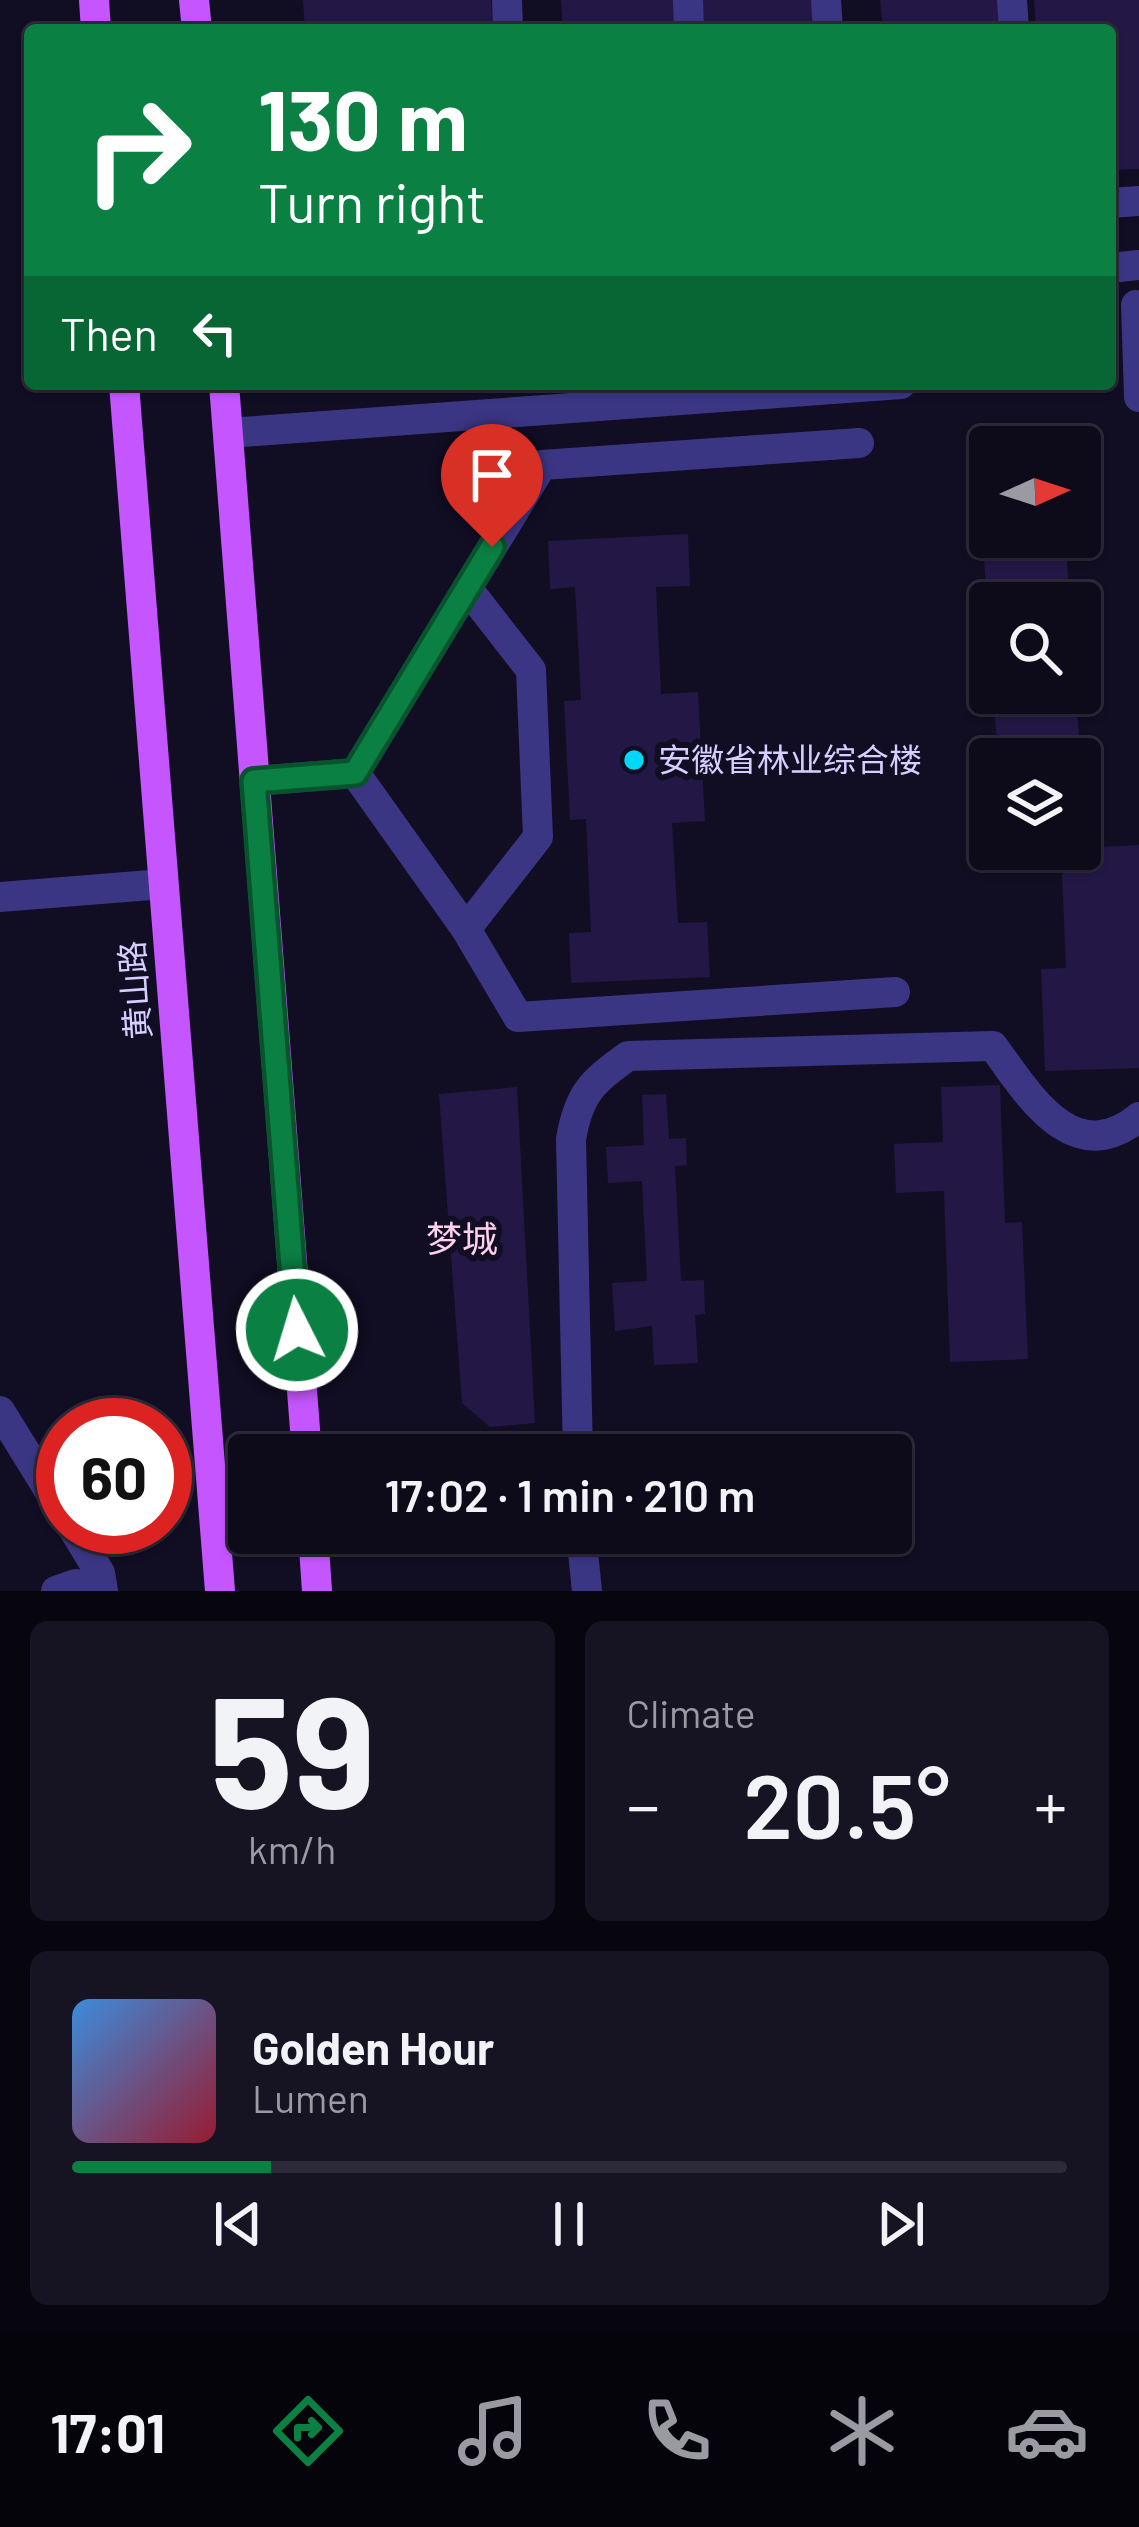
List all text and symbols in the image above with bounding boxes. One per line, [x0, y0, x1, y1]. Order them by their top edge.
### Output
text: 130 m [258, 67, 468, 168]
icon: right [60, 72, 216, 228]
text: Turn right [258, 169, 486, 234]
icon: left [182, 300, 248, 366]
text: Then [60, 306, 158, 360]
pin [441, 424, 543, 547]
north arrow [969, 426, 1101, 558]
map controls [969, 426, 1101, 870]
icon: arrive [459, 442, 525, 508]
button: search [969, 582, 1101, 714]
button: layers [969, 738, 1101, 870]
place label: 安徽省林业综合楼 [658, 739, 922, 779]
marker: 安徽省林业综合楼 [621, 747, 647, 773]
street label: 黄山路 [111, 939, 157, 1041]
district label: 梦城 [426, 1216, 498, 1259]
position arrow [234, 1267, 360, 1393]
speed limit sign: 60 [36, 1398, 192, 1554]
text: 17:02 · 1 min · 210 m [385, 1467, 755, 1521]
text: 59 [209, 1653, 376, 1840]
text: Climate [627, 1689, 756, 1736]
text: 20.5° [743, 1749, 950, 1857]
text: − [627, 1764, 660, 1843]
text: + [1034, 1764, 1067, 1843]
text: km/h [248, 1825, 336, 1872]
text: Golden Hour [252, 2020, 494, 2074]
text: Lumen [252, 2074, 369, 2121]
icon: previous [205, 2191, 271, 2257]
icon: pause [536, 2191, 602, 2257]
icon: next [868, 2191, 934, 2257]
icon: directions [266, 2389, 350, 2473]
icon: music [451, 2389, 535, 2473]
icon: phone [635, 2389, 719, 2473]
icon: climate [820, 2389, 904, 2473]
icon: car [1005, 2389, 1089, 2473]
text: 17:01 [50, 2399, 165, 2464]

